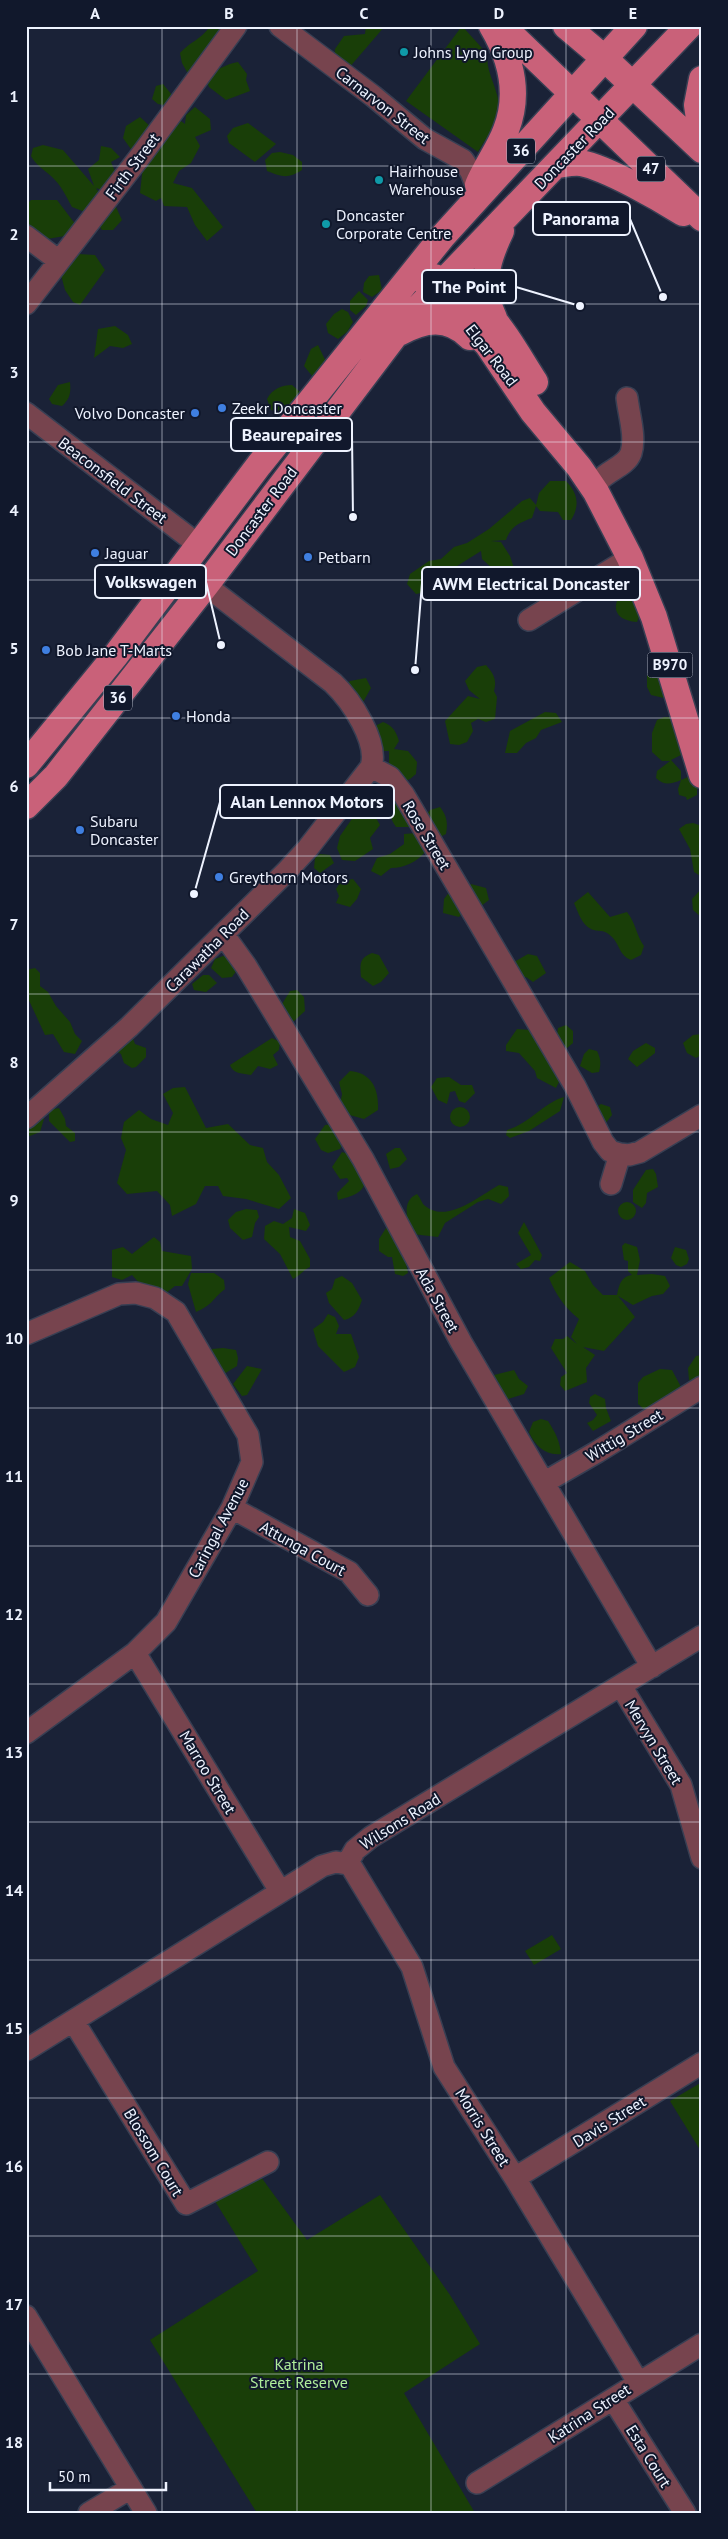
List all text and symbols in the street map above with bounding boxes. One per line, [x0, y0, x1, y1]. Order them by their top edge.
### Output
text: A [90, 3, 100, 23]
text: B [224, 3, 234, 23]
text: C [360, 3, 369, 23]
text: D [494, 3, 504, 23]
text: E [629, 3, 637, 23]
place label: Johns Lyng Group [413, 42, 533, 62]
marker: Johns Lyng Group [398, 46, 410, 58]
street label: Carnarvon Street [332, 62, 435, 148]
text: 1 [9, 86, 19, 106]
street label: Doncaster Road [530, 103, 618, 193]
street label: Firth Street [101, 128, 164, 203]
road number: 36 [507, 138, 535, 164]
road number: 47 [637, 156, 665, 182]
place label: Hairhouse Warehouse [389, 161, 464, 199]
marker: Hairhouse Warehouse [373, 174, 385, 186]
callout: Panorama [533, 202, 630, 235]
place label: Doncaster Corporate Centre [336, 205, 451, 243]
text: Panorama [543, 207, 619, 230]
marker: Doncaster Corporate Centre [320, 218, 332, 230]
text: 2 [9, 224, 19, 244]
callout: The Point [422, 270, 516, 303]
text: The Point [432, 275, 507, 298]
street label: Elgar Road [462, 320, 522, 390]
text: 3 [9, 362, 19, 382]
place label: Zeekr Doncaster [232, 398, 342, 418]
marker: Zeekr Doncaster [216, 402, 228, 414]
place label: Volvo Doncaster [74, 403, 186, 423]
marker: Volvo Doncaster [189, 407, 201, 419]
callout: Beaurepaires [231, 418, 352, 451]
text: Beaurepaires [242, 423, 343, 446]
street label: Beaconsfield Street [54, 432, 172, 528]
street label: Doncaster Road [221, 462, 301, 560]
text: 4 [9, 500, 19, 520]
place label: Jaguar [104, 543, 149, 563]
marker: Jaguar [89, 547, 101, 559]
place label: Petbarn [318, 547, 371, 567]
marker: Petbarn [302, 551, 314, 563]
callout: Volkswagen [95, 565, 206, 598]
callout: AWM Electrical Doncaster [422, 567, 640, 600]
text: Volkswagen [104, 570, 197, 593]
text: AWM Electrical Doncaster [432, 572, 630, 595]
text: 5 [9, 638, 19, 658]
place label: Bob Jane T-Marts [56, 640, 172, 660]
marker: Bob Jane T-Marts [40, 644, 52, 656]
road number: B970 [648, 652, 692, 678]
road number: 36 [104, 686, 132, 710]
place label: Honda [186, 706, 231, 726]
marker: Honda [170, 710, 182, 722]
text: 6 [9, 776, 19, 796]
callout: Alan Lennox Motors [220, 785, 394, 818]
text: Alan Lennox Motors [230, 790, 384, 813]
street label: Rose Street [399, 797, 456, 874]
place label: Subaru Doncaster [90, 811, 159, 849]
marker: Subaru Doncaster [74, 824, 86, 836]
place label: Greythorn Motors [229, 867, 348, 887]
marker: Greythorn Motors [213, 871, 225, 883]
street label: Carawatha Road [161, 904, 253, 996]
text: 7 [9, 914, 19, 934]
text: 8 [9, 1052, 19, 1072]
text: 9 [9, 1190, 19, 1210]
street label: Ada Street [412, 1264, 464, 1336]
text: 10 [5, 1328, 23, 1348]
street label: Wittig Street [582, 1404, 667, 1466]
text: 11 [5, 1466, 23, 1486]
street label: Caringal Avenue [183, 1475, 253, 1581]
street label: Attunga Court [256, 1516, 350, 1580]
text: 12 [5, 1604, 23, 1624]
street label: Mervyn Street [621, 1696, 687, 1789]
street label: Marroo Street [175, 1727, 241, 1818]
text: 13 [5, 1742, 23, 1762]
street label: Wilsons Road [356, 1788, 444, 1854]
text: 14 [5, 1880, 23, 1900]
text: 15 [5, 2018, 23, 2038]
street label: Morris Street [451, 2084, 515, 2170]
street label: Davis Street [569, 2090, 650, 2151]
street label: Blossom Court [120, 2104, 188, 2200]
text: 16 [5, 2156, 23, 2176]
text: 17 [5, 2294, 23, 2314]
park label: Katrina Street Reserve [250, 2354, 348, 2392]
street label: Katrina Street [544, 2379, 634, 2447]
street label: Esta Court [622, 2421, 676, 2491]
text: 18 [5, 2432, 23, 2452]
scale bar [50, 2459, 166, 2491]
text: 50 m [58, 2467, 91, 2486]

